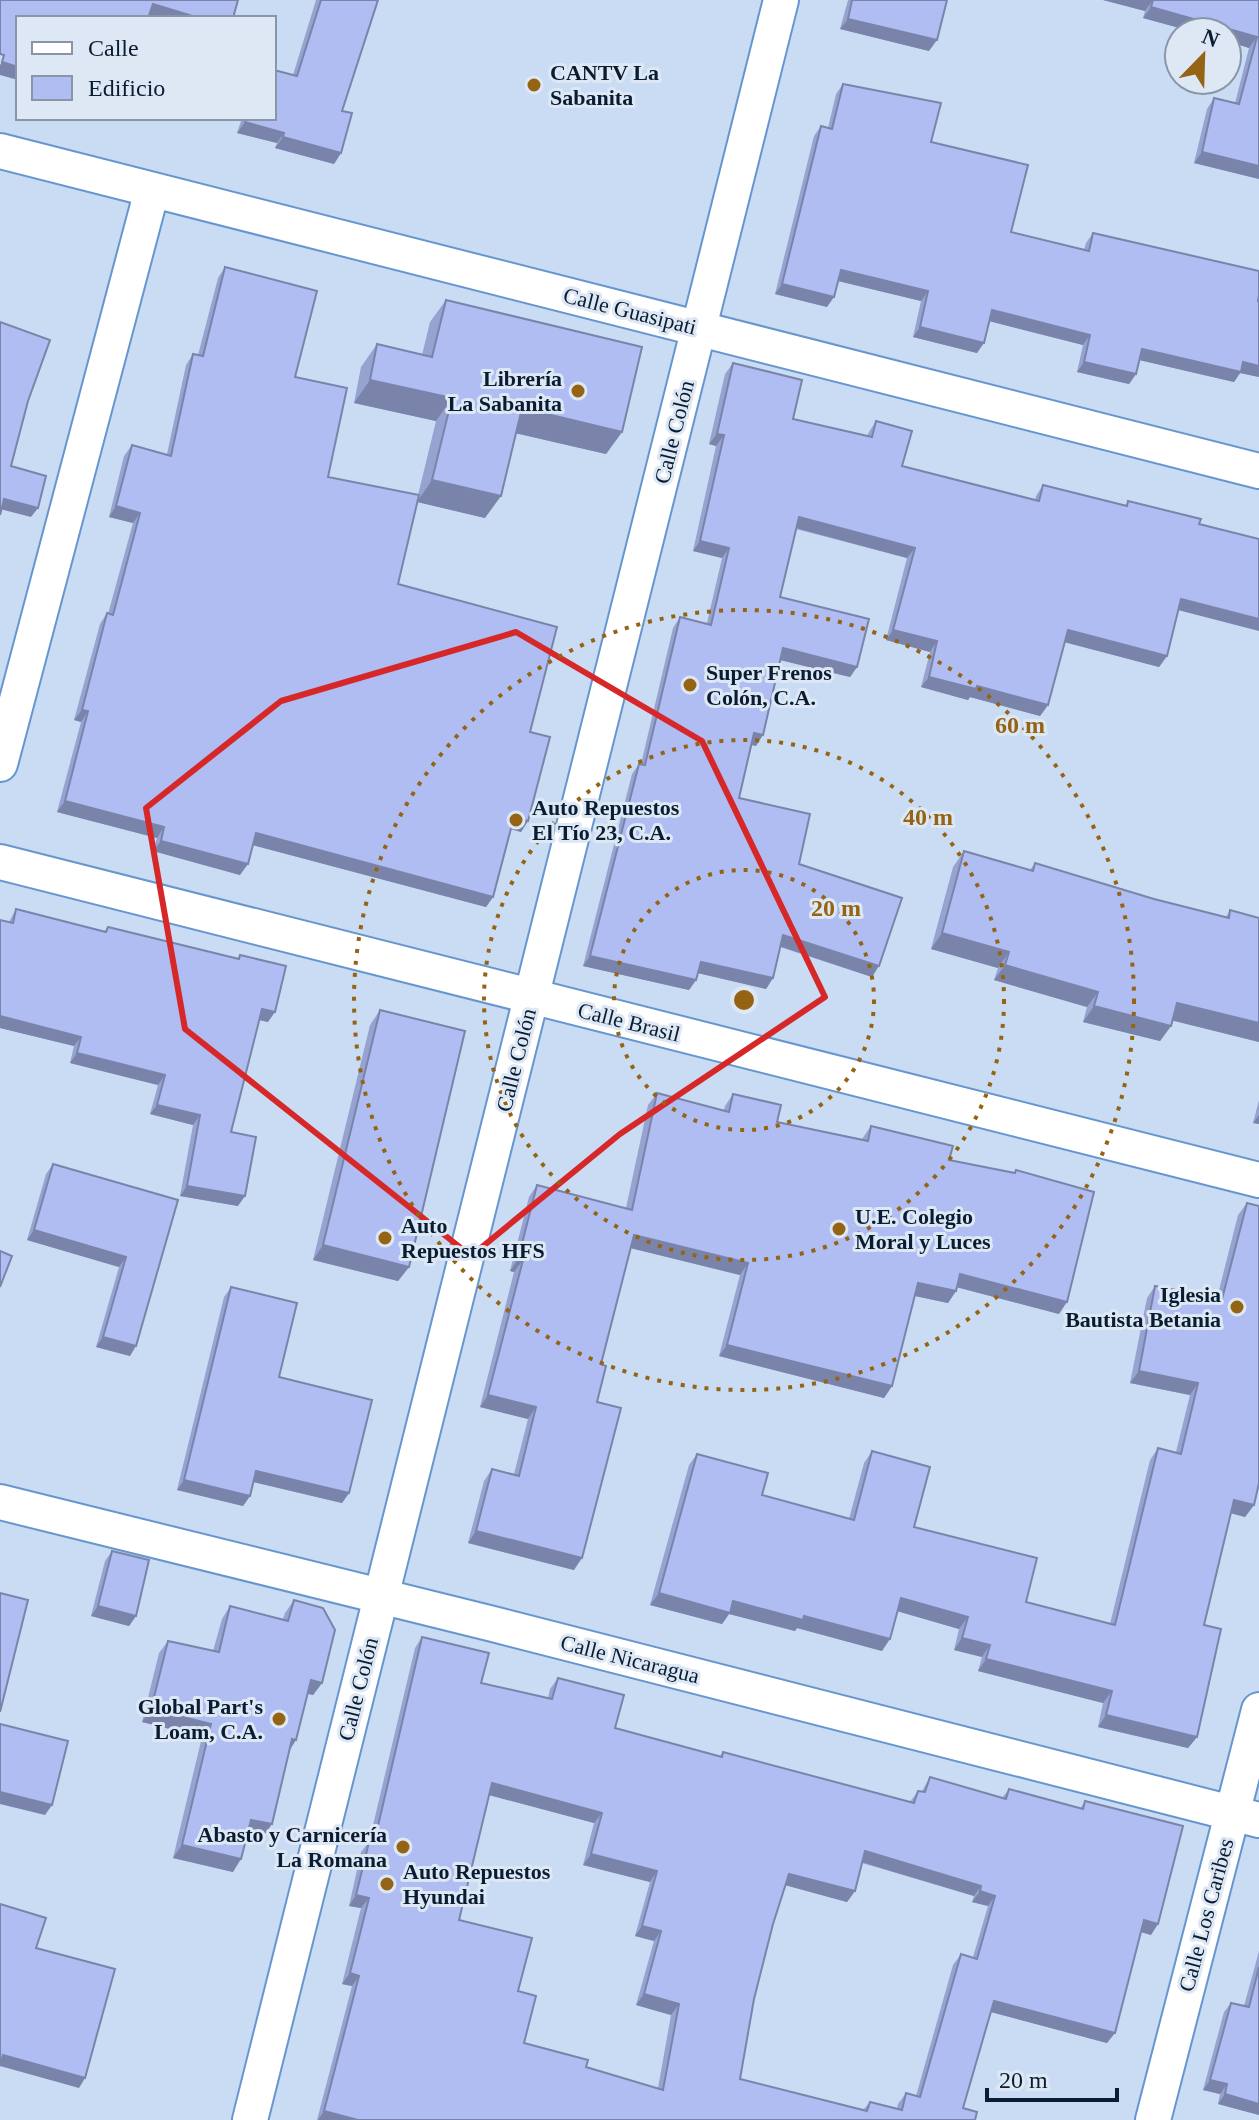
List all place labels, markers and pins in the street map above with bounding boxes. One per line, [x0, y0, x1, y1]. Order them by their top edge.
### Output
place label: CANTV La Sabanita [550, 60, 659, 110]
marker: CANTV La Sabanita [525, 76, 543, 94]
place label: Librería La Sabanita [448, 366, 562, 416]
marker: Librería La Sabanita [569, 382, 587, 400]
place label: Super Frenos Colón, C.A. [706, 660, 832, 710]
marker: Super Frenos Colón, C.A. [681, 676, 699, 694]
place label: Auto Repuestos El Tío 23, C.A. [532, 795, 680, 845]
marker: Auto Repuestos El Tío 23, C.A. [507, 811, 525, 829]
centre of rings [730, 986, 758, 1014]
place label: U.E. Colegio Moral y Luces [855, 1204, 991, 1254]
place label: Auto Repuestos HFS [401, 1213, 545, 1263]
marker: U.E. Colegio Moral y Luces [830, 1220, 848, 1238]
marker: Auto Repuestos HFS [376, 1229, 394, 1247]
place label: Iglesia Bautista Betania [1065, 1282, 1221, 1332]
marker: Iglesia Bautista Betania [1228, 1298, 1246, 1316]
place label: Global Part's Loam, C.A. [138, 1694, 263, 1744]
marker: Global Part's Loam, C.A. [270, 1710, 288, 1728]
place label: Abasto y Carnicería La Romana [198, 1822, 387, 1872]
marker: Abasto y Carnicería La Romana [394, 1838, 412, 1856]
place label: Auto Repuestos Hyundai [403, 1859, 551, 1909]
marker: Auto Repuestos Hyundai [378, 1875, 396, 1893]

